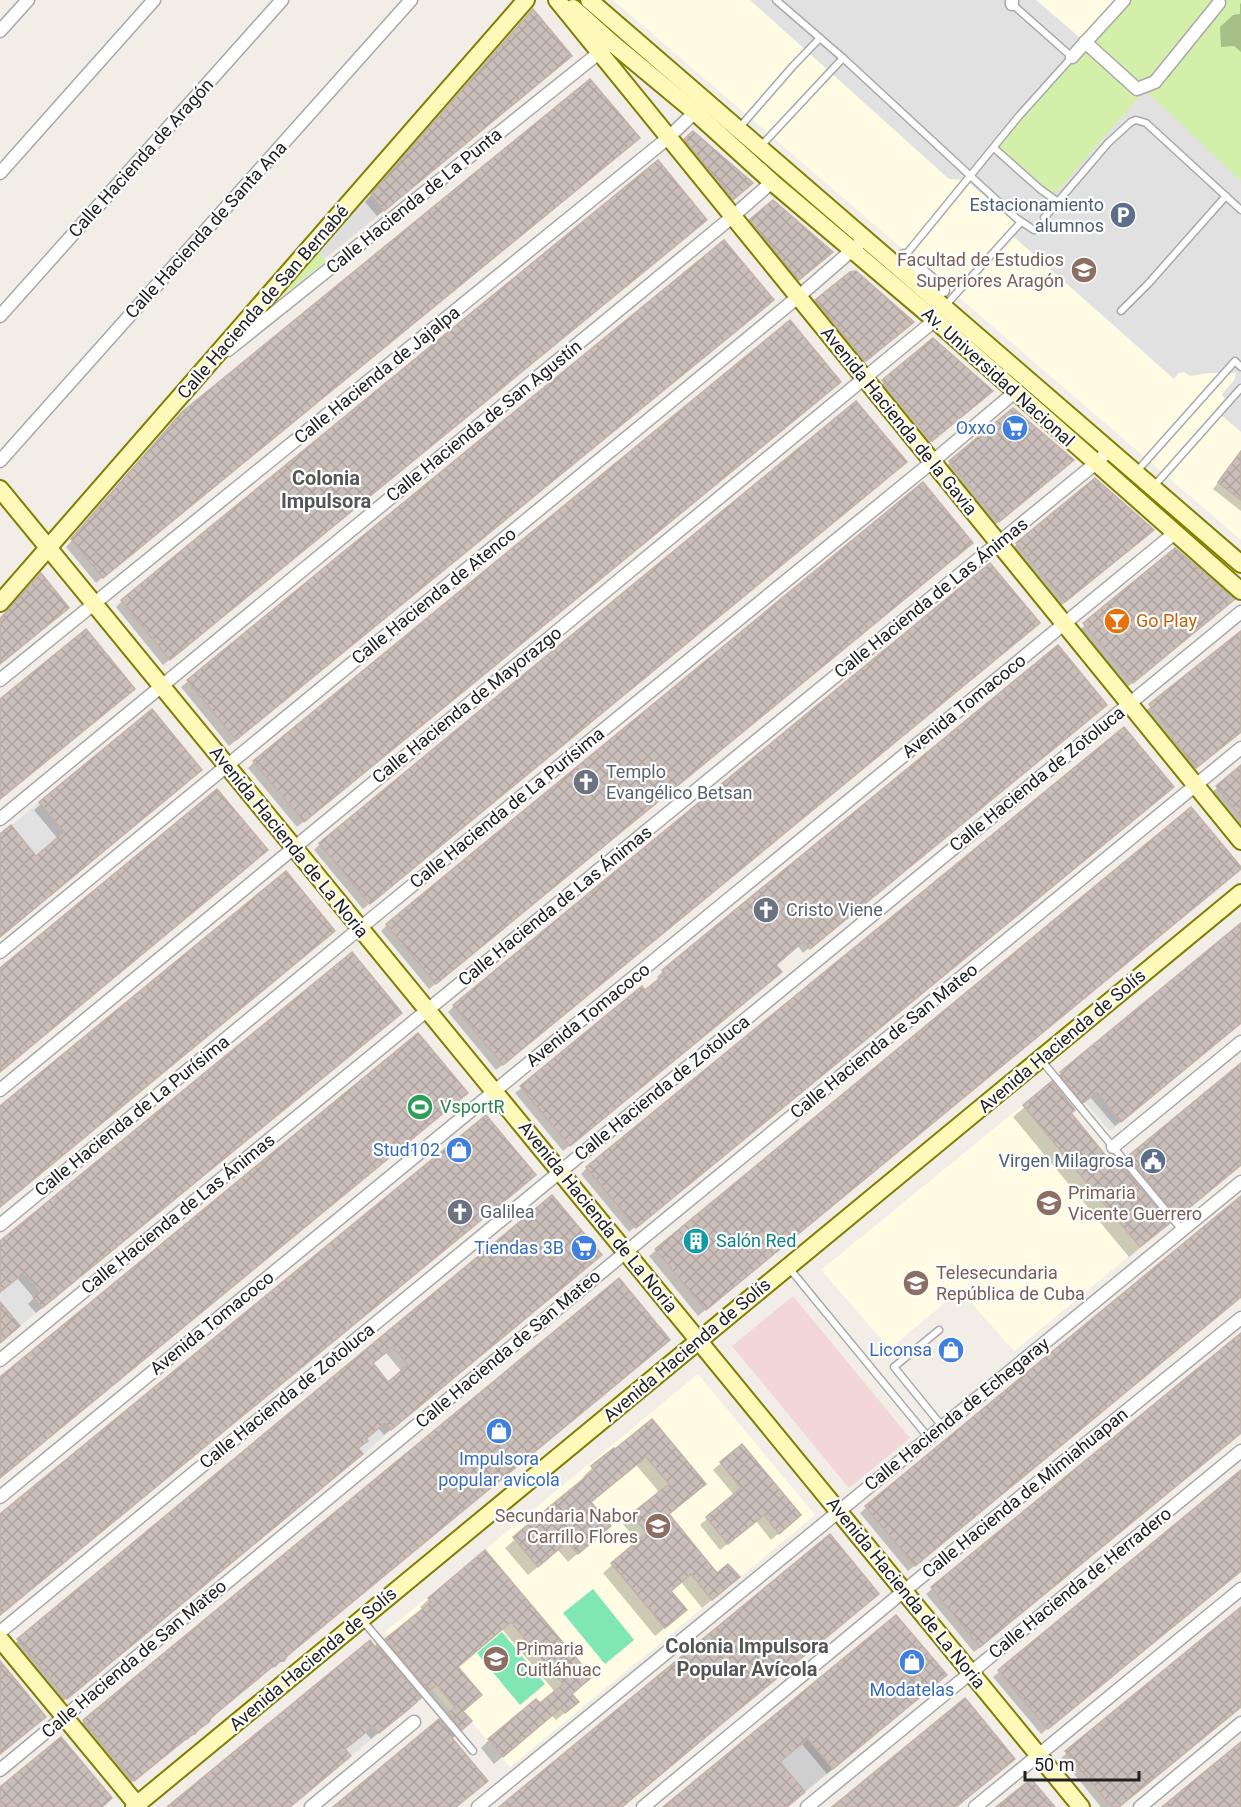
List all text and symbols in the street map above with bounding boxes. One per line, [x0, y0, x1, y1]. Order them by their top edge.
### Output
street label: Calle Hacienda de Aragón [64, 74, 217, 241]
street label: Calle Hacienda de La Punta [322, 123, 506, 278]
street label: Calle Hacienda de Santa Ana [121, 137, 291, 322]
place label: Estacionamiento alumnos [969, 194, 1104, 236]
street label: Calle Hacienda de San Bernabé [173, 200, 353, 403]
parking icon: Estacionamiento alumnos [1108, 200, 1138, 230]
place label: Facultad de Estudios Superiores Aragón [897, 249, 1064, 291]
school or university icon: Facultad de Estudios Superiores Aragón [1069, 255, 1099, 285]
street label: Calle Hacienda de Jajalpa [290, 301, 464, 448]
street label: Av. Universidad Nacional [918, 303, 1079, 451]
street label: Avenida Hacienda de la Gavia [817, 322, 982, 519]
street label: Calle Hacienda de San Agustín [382, 335, 585, 506]
supermarket icon: Oxxo [1000, 413, 1030, 443]
place label: Oxxo [956, 417, 996, 438]
district label: Colonia Impulsora [281, 466, 371, 513]
street label: Calle Hacienda de Las Ánimas [830, 513, 1032, 682]
street label: Calle Hacienda de Atenco [347, 523, 520, 668]
bar icon: Go Play [1102, 606, 1132, 636]
place label: Go Play [1136, 610, 1197, 631]
street label: Calle Hacienda de Mayorazgo [368, 622, 566, 787]
street label: Avenida Tomacoco [898, 649, 1030, 762]
street label: Calle Hacienda de Zotoluca [945, 702, 1128, 856]
street label: Calle Hacienda de La Purísima [405, 723, 608, 892]
street label: Avenida Hacienda de La Noria [206, 742, 373, 942]
place label: Templo Evangélico Betsan [606, 761, 753, 803]
church icon: Templo Evangélico Betsan [571, 767, 601, 797]
street label: Calle Hacienda de Las Ánimas [454, 821, 656, 990]
church icon: Cristo Viene [751, 895, 781, 925]
place label: Cristo Viene [786, 899, 883, 920]
street label: Avenida Tomacoco [522, 958, 654, 1071]
street label: Calle Hacienda de San Mateo [786, 959, 982, 1123]
street label: Avenida Hacienda de Solís [974, 965, 1150, 1117]
street label: Calle Hacienda de Zotoluca [570, 1011, 753, 1165]
street label: Calle Hacienda de La Purísima [30, 1031, 233, 1200]
sports icon: VsportR [405, 1092, 435, 1122]
place label: VsportR [440, 1096, 505, 1117]
street label: Avenida Hacienda de La Noria [515, 1117, 682, 1317]
street label: Calle Hacienda de Las Ánimas [77, 1129, 279, 1298]
shop icon: Stud102 [444, 1135, 474, 1165]
place label: Stud102 [373, 1139, 440, 1160]
public building icon: Virgen Milagrosa [1138, 1146, 1168, 1176]
place label: Virgen Milagrosa [999, 1150, 1134, 1171]
place label: Primaria Vicente Guerrero [1068, 1182, 1202, 1224]
school or university icon: Primaria Vicente Guerrero [1034, 1188, 1064, 1218]
church icon: Galilea [445, 1197, 475, 1227]
place label: Galilea [480, 1201, 535, 1222]
building icon: Salón Red [681, 1226, 711, 1256]
place label: Salón Red [716, 1230, 796, 1251]
supermarket icon: Tiendas 3B [569, 1233, 599, 1263]
place label: Tiendas 3B [474, 1237, 564, 1258]
place label: Telesecundaria República de Cuba [936, 1262, 1085, 1304]
street label: Calle Hacienda de San Mateo [411, 1265, 604, 1432]
street label: Avenida Tomacoco [146, 1266, 278, 1379]
school or university icon: Telesecundaria República de Cuba [901, 1268, 931, 1298]
street label: Avenida Hacienda de Solís [599, 1274, 775, 1426]
street label: Calle Hacienda de Zotoluca [195, 1319, 378, 1473]
street label: Calle Hacienda de Echegaray [860, 1332, 1054, 1495]
shop icon: Liconsa [936, 1335, 966, 1365]
place label: Liconsa [869, 1339, 932, 1360]
street label: Calle Hacienda de Mimiahuapan [918, 1403, 1132, 1582]
shop icon: Impulsora popular avicola [484, 1416, 514, 1446]
place label: Impulsora popular avicola [438, 1448, 560, 1490]
street label: Avenida Hacienda de La Noria [823, 1493, 990, 1693]
street label: Calle Hacienda de Herradero [984, 1502, 1175, 1663]
place label: Secundaria Nabor Carrillo Flores [495, 1505, 638, 1547]
school or university icon: Secundaria Nabor Carrillo Flores [643, 1511, 673, 1541]
street label: Calle Hacienda de San Mateo [37, 1575, 230, 1742]
street label: Avenida Hacienda de Solís [225, 1583, 401, 1735]
district label: Colonia Impulsora Popular Avícola [665, 1634, 829, 1681]
place label: Primaria Cuitláhuac [516, 1638, 601, 1680]
school or university icon: Primaria Cuitláhuac [481, 1644, 511, 1674]
shop icon: Modatelas [897, 1647, 927, 1677]
place label: Modatelas [870, 1679, 954, 1700]
scale bar [1025, 1744, 1139, 1782]
text: 50 m [1034, 1754, 1074, 1775]

